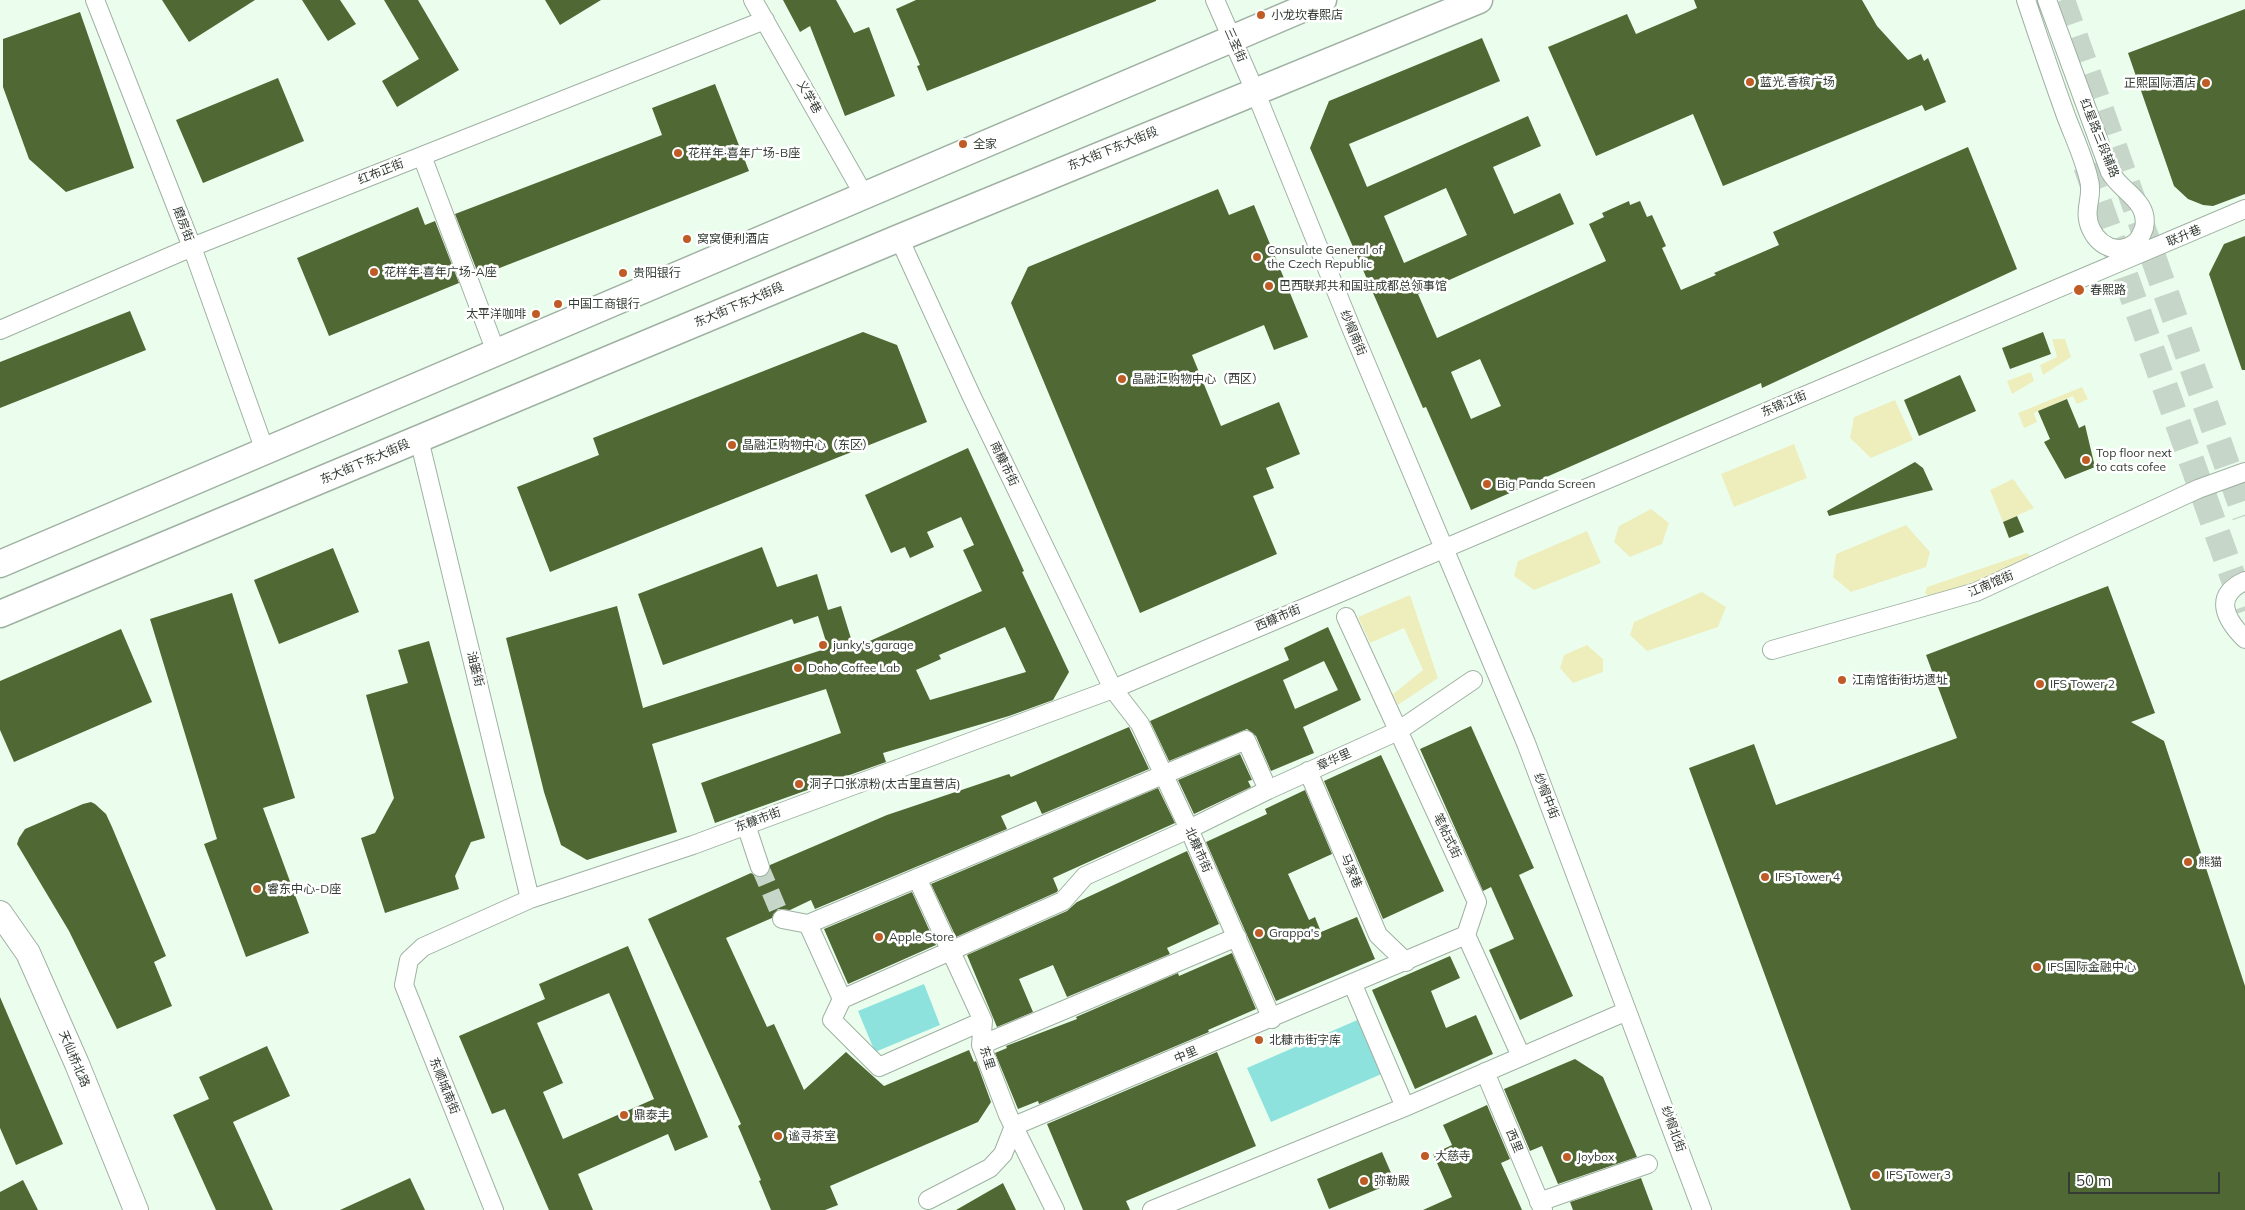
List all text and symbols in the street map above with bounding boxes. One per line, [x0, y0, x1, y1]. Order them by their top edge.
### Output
place label: 小龙坎春熙店 [1271, 8, 1343, 22]
marker: 小龙坎春熙店 [1255, 9, 1267, 21]
street label: 三圣街 [1221, 26, 1249, 64]
place label: 蓝光.香槟广场 [1760, 75, 1835, 89]
marker: 蓝光.香槟广场 [1744, 76, 1756, 88]
place label: 正熙国际酒店 [2124, 76, 2196, 90]
marker: 正熙国际酒店 [2200, 77, 2212, 89]
street label: 义学巷 [794, 78, 824, 116]
street label: 红星路三段辅路 [2077, 96, 2121, 180]
street label: 东大街下东大街段 [1066, 124, 1160, 174]
place label: 全家 [973, 137, 997, 151]
marker: 全家 [957, 138, 969, 150]
place label: 花样年·喜年广场-B座 [688, 146, 800, 160]
marker: 花样年·喜年广场-B座 [672, 147, 684, 159]
street label: 红布正街 [356, 156, 406, 188]
street label: 磨房街 [170, 205, 196, 243]
street label: 联升巷 [2165, 222, 2203, 250]
place label: 窝窝便利酒店 [697, 232, 769, 246]
marker: 窝窝便利酒店 [681, 233, 693, 245]
place label: Consulate General of the Czech Republic [1267, 243, 1383, 271]
marker: Consulate General of the Czech Republic [1251, 251, 1263, 263]
place label: 花样年·喜年广场-A座 [384, 265, 496, 279]
marker: 花样年·喜年广场-A座 [368, 266, 380, 278]
place label: 贵阳银行 [633, 266, 681, 280]
marker: 贵阳银行 [617, 267, 629, 279]
place label: 巴西联邦共和国驻成都总领事馆 [1279, 279, 1447, 293]
street label: 东大街下东大街段 [692, 280, 786, 330]
marker: 巴西联邦共和国驻成都总领事馆 [1263, 280, 1275, 292]
marker: 春熙路 [2072, 283, 2086, 297]
place label: 春熙路 [2090, 283, 2126, 297]
place label: 中国工商银行 [568, 297, 640, 311]
marker: 中国工商银行 [552, 298, 564, 310]
place label: 太平洋咖啡 [466, 307, 526, 321]
marker: 太平洋咖啡 [530, 308, 542, 320]
street label: 纱帽南街 [1337, 308, 1369, 358]
place label: 晶融汇购物中心（西区） [1132, 372, 1264, 386]
marker: 晶融汇购物中心（西区） [1116, 373, 1128, 385]
street label: 东锦江街 [1759, 388, 1809, 420]
street label: 东大街下东大街段 [318, 437, 412, 487]
place label: 晶融汇购物中心（东区） [742, 438, 874, 452]
marker: 晶融汇购物中心（东区） [726, 439, 738, 451]
street label: 南糠市街 [987, 439, 1021, 489]
place label: Top floor next to cats cofee [2096, 446, 2172, 474]
marker: Top floor next to cats cofee [2080, 454, 2092, 466]
place label: Big Panda Screen [1497, 477, 1595, 491]
marker: Big Panda Screen [1481, 478, 1493, 490]
street label: 江南馆街 [1966, 568, 2016, 600]
street label: 西糠市街 [1253, 602, 1303, 634]
place label: junky's garage [833, 638, 914, 652]
marker: junky's garage [817, 639, 829, 651]
street label: 油篓街 [464, 650, 486, 688]
place label: Doho Coffee Lab [808, 661, 900, 675]
marker: Doho Coffee Lab [792, 662, 804, 674]
place label: 江南馆街街坊遗址 [1852, 673, 1948, 687]
marker: 江南馆街街坊遗址 [1836, 674, 1848, 686]
place label: IFS Tower 2 [2050, 677, 2115, 691]
marker: IFS Tower 2 [2034, 678, 2046, 690]
street label: 章华里 [1315, 746, 1353, 774]
street label: 纱帽中街 [1531, 771, 1561, 821]
place label: 洞子口张凉粉(太古里直营店) [809, 777, 961, 791]
marker: 洞子口张凉粉(太古里直营店) [793, 778, 805, 790]
street label: 东糠市街 [733, 805, 783, 835]
street label: 笔帖式街 [1430, 811, 1464, 861]
street label: 北糠市街 [1182, 825, 1214, 875]
street label: 马家巷 [1337, 852, 1365, 890]
place label: 熊猫 [2198, 855, 2222, 869]
marker: 熊猫 [2182, 856, 2194, 868]
place label: IFS Tower 4 [1775, 870, 1840, 884]
marker: IFS Tower 4 [1759, 871, 1771, 883]
place label: 睿东中心-D座 [267, 882, 341, 896]
marker: 睿东中心-D座 [251, 883, 263, 895]
place label: Grappa's [1269, 926, 1319, 940]
marker: Grappa's [1253, 927, 1265, 939]
place label: Apple Store [889, 930, 954, 944]
marker: Apple Store [873, 931, 885, 943]
place label: IFS国际金融中心 [2047, 960, 2136, 974]
marker: IFS国际金融中心 [2031, 961, 2043, 973]
street label: 天仙桥北路 [56, 1029, 92, 1089]
place label: 北糠市街字库 [1269, 1033, 1341, 1047]
marker: 北糠市街字库 [1253, 1034, 1265, 1046]
street label: 东里 [976, 1044, 998, 1072]
street label: 中里 [1172, 1044, 1200, 1066]
street label: 东顺城南街 [426, 1055, 462, 1117]
street label: 纱帽北街 [1658, 1104, 1688, 1154]
place label: 鼎泰丰 [634, 1108, 670, 1122]
marker: 鼎泰丰 [618, 1109, 630, 1121]
street label: 西里 [1503, 1127, 1525, 1155]
place label: 谧寻茶室 [788, 1129, 836, 1143]
marker: 谧寻茶室 [772, 1130, 784, 1142]
place label: 大慈寺 [1435, 1149, 1471, 1163]
marker: 大慈寺 [1419, 1150, 1431, 1162]
place label: Joybox [1577, 1150, 1614, 1164]
marker: Joybox [1561, 1151, 1573, 1163]
scale bar [2070, 1162, 2222, 1194]
place label: IFS Tower 3 [1886, 1168, 1951, 1182]
marker: IFS Tower 3 [1870, 1169, 1882, 1181]
text: 50 m [2076, 1171, 2111, 1190]
place label: 弥勒殿 [1374, 1174, 1410, 1188]
marker: 弥勒殿 [1358, 1175, 1370, 1187]

